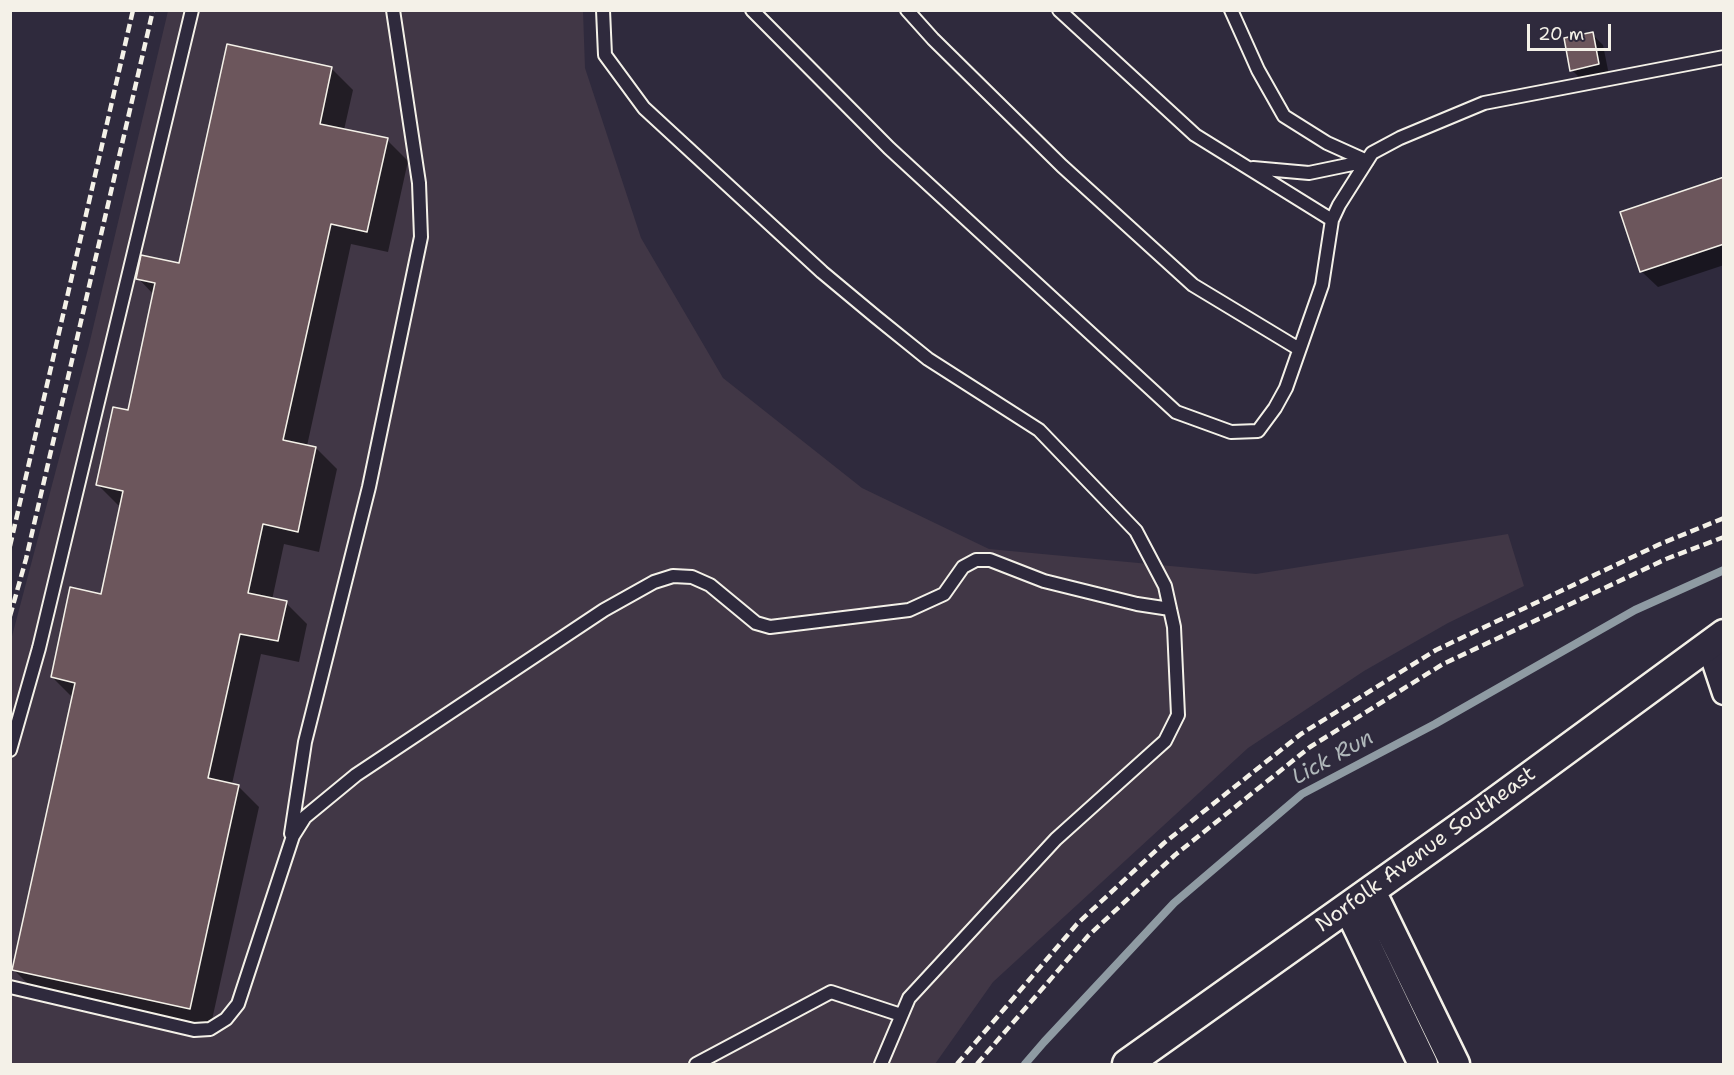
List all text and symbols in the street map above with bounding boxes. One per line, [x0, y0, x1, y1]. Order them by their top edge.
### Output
scale bar [1530, 12, 1614, 50]
text: 20 m [1538, 22, 1584, 46]
water label: Lick Run [1287, 725, 1379, 791]
street label: Norfolk Avenue Southeast [1311, 762, 1541, 938]

